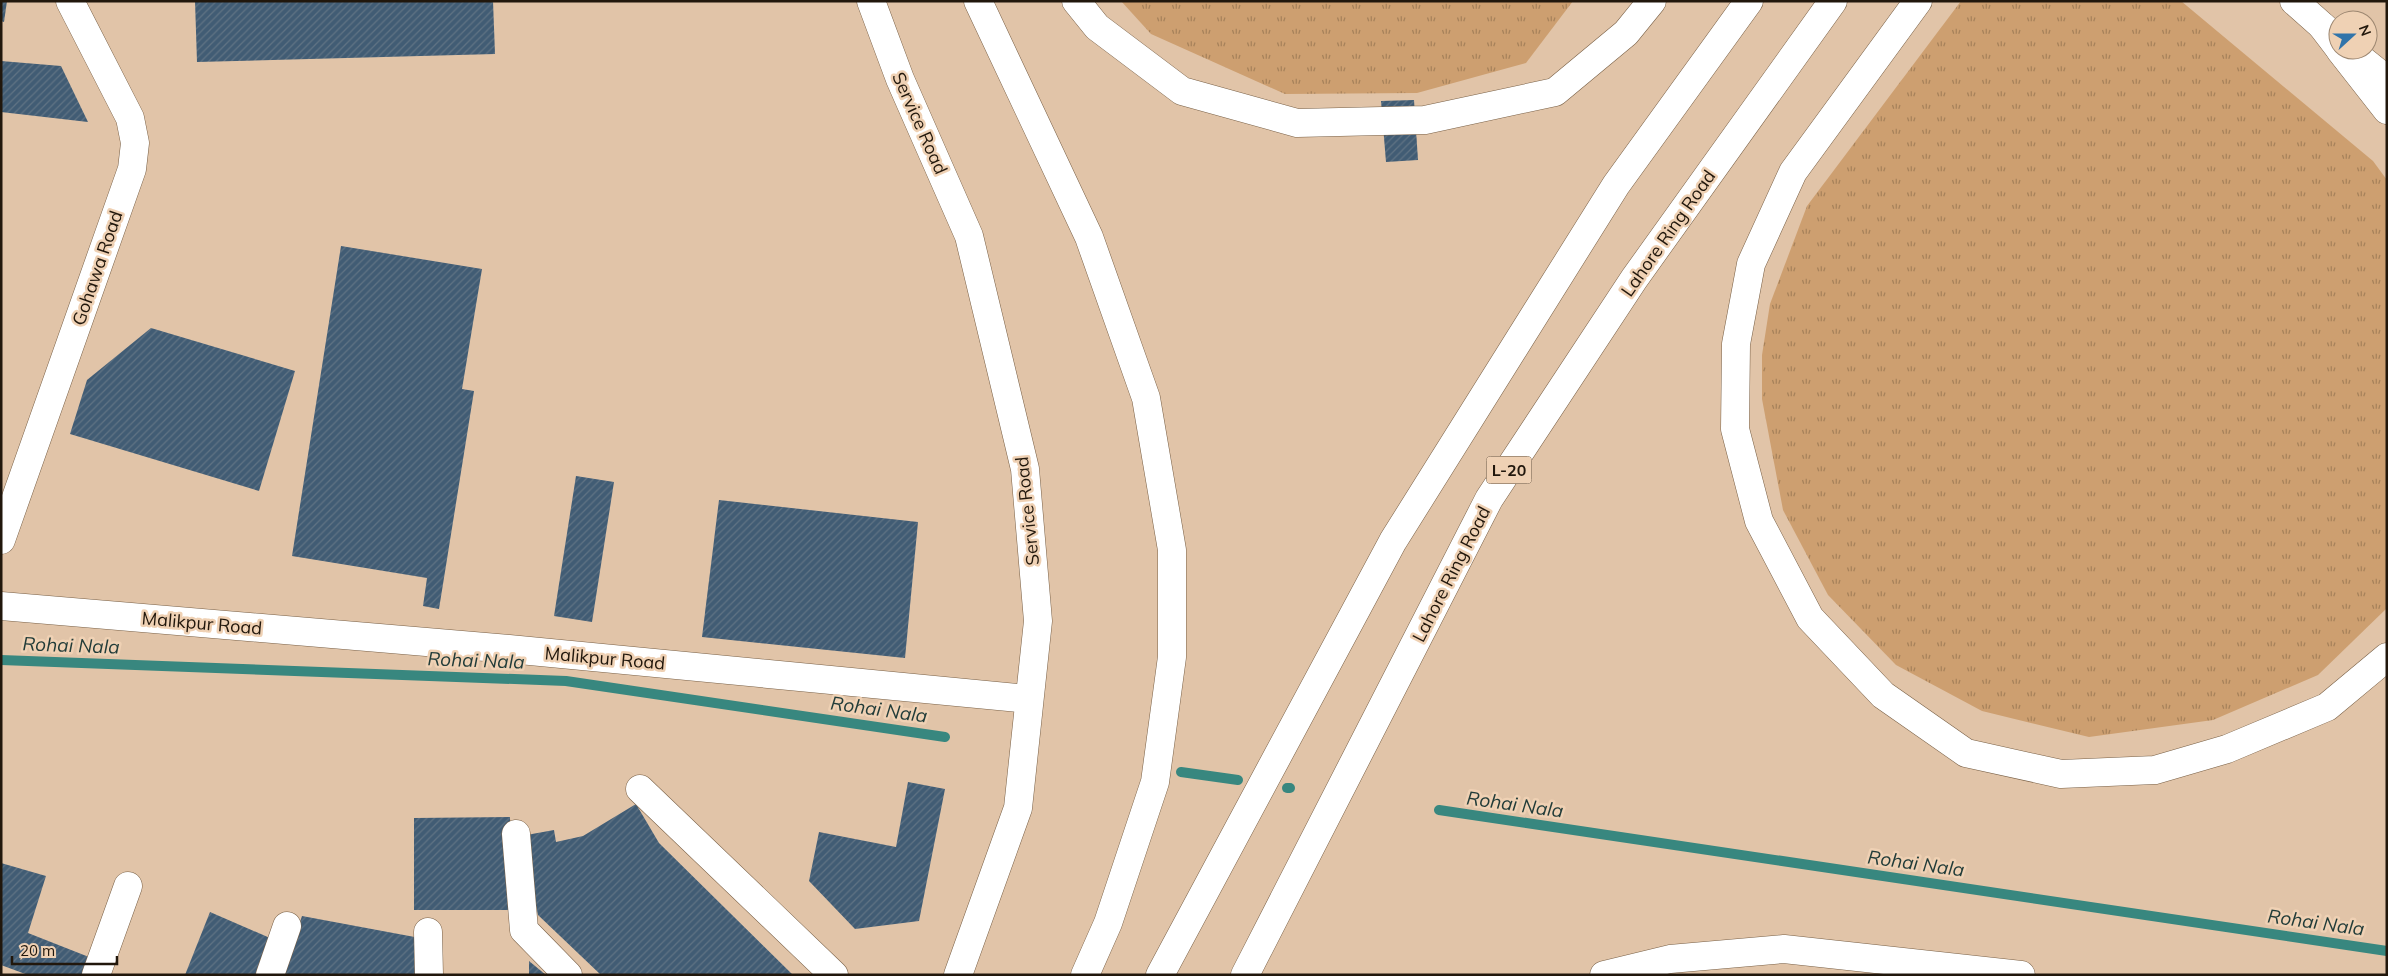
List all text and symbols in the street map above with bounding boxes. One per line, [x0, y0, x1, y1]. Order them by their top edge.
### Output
north arrow [2328, 10, 2378, 60]
text: N [2355, 22, 2375, 39]
street label: Service Road [887, 68, 953, 178]
street label: Lahore Ring Road [1616, 165, 1720, 301]
street label: Gohawa Road [67, 208, 127, 328]
street label: Service Road [1010, 455, 1044, 567]
road number: L-20 [1486, 456, 1532, 484]
street label: Lahore Ring Road [1407, 502, 1495, 646]
street label: Malikpur Road [141, 606, 263, 640]
water label: Rohai Nala [22, 631, 120, 659]
street label: Malikpur Road [544, 641, 666, 675]
water label: Rohai Nala [427, 646, 525, 674]
water label: Rohai Nala [829, 690, 929, 728]
water label: Rohai Nala [1465, 785, 1565, 823]
water label: Rohai Nala [1866, 844, 1966, 882]
water label: Rohai Nala [2266, 903, 2366, 941]
scale bar [12, 934, 118, 966]
text: 20 m [20, 941, 55, 960]

